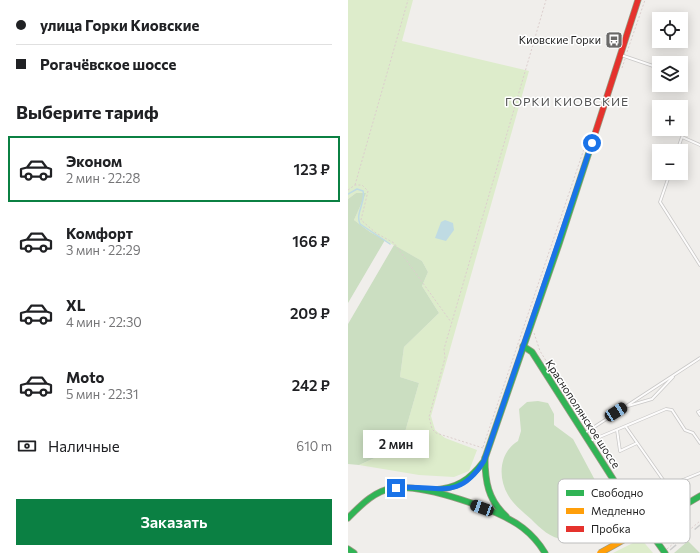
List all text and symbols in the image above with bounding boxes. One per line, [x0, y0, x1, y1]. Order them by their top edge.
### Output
map controls [652, 12, 688, 180]
button: locate [652, 12, 688, 48]
text: улица Горки Киовские [40, 16, 199, 34]
bus stop icon: Киовские Горки [604, 30, 624, 50]
place label: Киовские Горки [519, 33, 601, 46]
text: Рогачёвское шоссе [40, 55, 177, 73]
button: layers [652, 56, 688, 92]
district label: ГОРКИ КИОВСКИЕ [505, 94, 629, 108]
button: + [652, 100, 688, 136]
text: Выберите тариф [16, 101, 159, 123]
route start [583, 134, 601, 152]
button: − [652, 144, 688, 180]
icon: car [18, 151, 54, 187]
text: Эконом [66, 152, 122, 170]
text: 123 ₽ [294, 160, 330, 178]
text: 2 мин · 22:28 [66, 170, 140, 186]
icon: car [18, 223, 54, 259]
text: Комфорт [66, 224, 133, 242]
text: 166 ₽ [292, 232, 330, 250]
text: 3 мин · 22:29 [66, 242, 141, 258]
icon: car [18, 295, 54, 331]
text: XL [66, 296, 85, 314]
text: 209 ₽ [290, 304, 330, 322]
text: 4 мин · 22:30 [66, 314, 142, 330]
street label: Краснополянское шоссе [543, 357, 624, 471]
icon: car [18, 367, 54, 403]
text: Moto [66, 368, 105, 386]
text: 242 ₽ [292, 376, 330, 394]
text: 5 мин · 22:31 [66, 386, 139, 402]
car [603, 400, 629, 424]
callout: 2 мин [363, 430, 429, 458]
icon: cash [16, 435, 38, 457]
text: 2 мин [379, 436, 413, 452]
text: Наличные [48, 437, 120, 455]
text: 610 m [296, 438, 332, 454]
route end [387, 479, 405, 497]
legend [558, 479, 690, 543]
text: Свободно [591, 486, 644, 499]
car [469, 498, 495, 518]
button: Заказать [16, 499, 332, 545]
text: Медленно [591, 504, 646, 517]
text: Пробка [591, 522, 630, 535]

